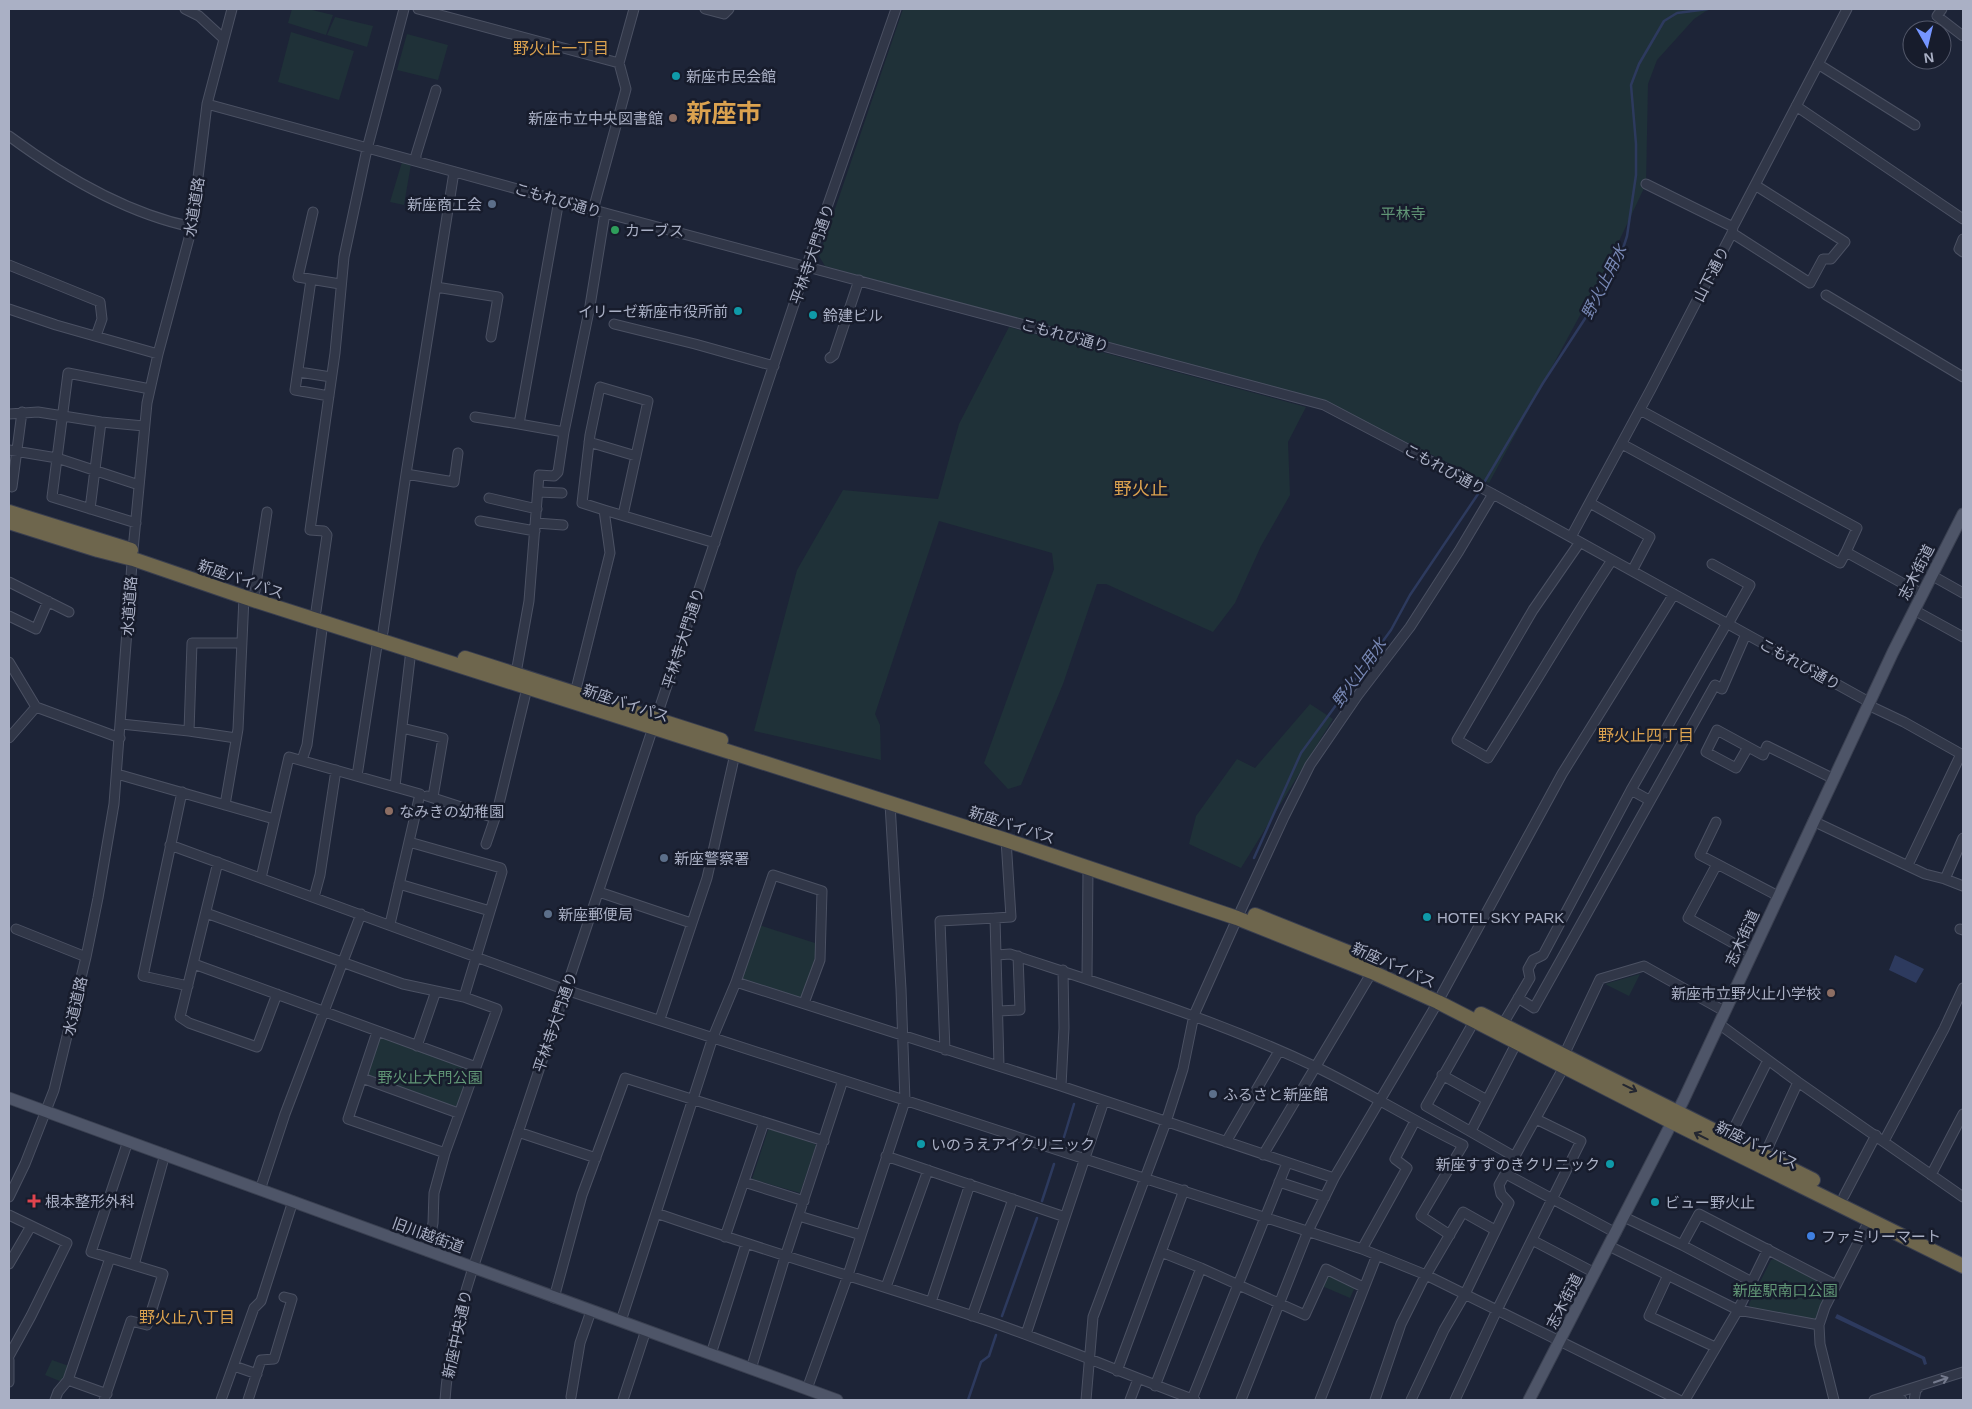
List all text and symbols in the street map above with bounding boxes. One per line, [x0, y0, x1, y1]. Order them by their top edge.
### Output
north arrow [1902, 20, 1952, 70]
district label: 野火止一丁目 [513, 40, 609, 57]
text: N [1923, 49, 1935, 67]
place label: 新座市民会館 [686, 68, 776, 85]
marker: 新座市民会館 [670, 70, 682, 82]
district label: 新座市 [686, 99, 762, 127]
place label: 新座市立中央図書館 [528, 110, 663, 127]
marker: 新座市立中央図書館 [667, 112, 679, 124]
street label: 水道道路 [181, 176, 207, 238]
street label: こもれび通り [512, 179, 604, 221]
place label: 新座商工会 [407, 196, 482, 213]
marker: 新座商工会 [486, 198, 498, 210]
street label: 平林寺大門通り [787, 202, 837, 306]
park label: 平林寺 [1380, 205, 1426, 222]
place label: カーブス [625, 222, 684, 239]
marker: カーブス [609, 224, 621, 236]
water label: 野火止用水 [1578, 241, 1631, 322]
street label: 山下通り [1690, 243, 1732, 305]
place label: イリーゼ新座市役所前 [578, 303, 728, 320]
marker: イリーゼ新座市役所前 [732, 305, 744, 317]
place label: 鈴建ビル [823, 307, 883, 324]
marker: 鈴建ビル [807, 309, 819, 321]
street label: こもれび通り [1019, 315, 1111, 355]
street label: こもれび通り [1401, 440, 1489, 498]
district label: 野火止 [1114, 479, 1168, 499]
street label: 志木街道 [1895, 541, 1937, 603]
street label: 新座バイパス [196, 556, 286, 602]
street label: 水道道路 [118, 575, 140, 637]
street label: 平林寺大門通り [659, 585, 707, 691]
water label: 野火止用水 [1329, 634, 1391, 710]
street label: こもれび通り [1757, 635, 1843, 693]
street label: 新座バイパス [581, 681, 671, 725]
district label: 野火止四丁目 [1598, 727, 1694, 744]
place label: なみきの幼稚園 [399, 803, 504, 820]
street label: 新座バイパス [967, 803, 1057, 847]
marker: なみきの幼稚園 [383, 805, 395, 817]
place label: 新座警察署 [674, 850, 749, 867]
marker: 新座警察署 [658, 852, 670, 864]
place label: 新座郵便局 [558, 906, 633, 923]
street label: 志木街道 [1722, 907, 1762, 969]
marker: 新座郵便局 [542, 908, 554, 920]
place label: HOTEL SKY PARK [1437, 909, 1564, 926]
marker: HOTEL SKY PARK [1421, 911, 1433, 923]
street label: 新座バイパス [1350, 939, 1438, 991]
street label: 平林寺大門通り [530, 970, 580, 1074]
street label: 水道道路 [60, 975, 90, 1037]
place label: 新座市立野火止小学校 [1671, 985, 1821, 1002]
marker: 新座市立野火止小学校 [1825, 987, 1837, 999]
park label: 野火止大門公園 [377, 1069, 483, 1086]
one-way arrow [1623, 1084, 1638, 1094]
place label: ふるさと新座館 [1223, 1086, 1328, 1103]
marker: ふるさと新座館 [1207, 1088, 1219, 1100]
street label: 新座バイパス [1713, 1118, 1801, 1172]
one-way arrow [1694, 1131, 1709, 1140]
place label: いのうえアイクリニック [931, 1136, 1095, 1153]
marker: いのうえアイクリニック [915, 1138, 927, 1150]
place label: 新座すずのきクリニック [1435, 1156, 1600, 1173]
marker: 新座すずのきクリニック [1604, 1158, 1616, 1170]
place label: 根本整形外科 [45, 1193, 135, 1210]
marker: 根本整形外科 [27, 1194, 41, 1208]
place label: ビュー野火止 [1665, 1194, 1755, 1211]
marker: ビュー野火止 [1649, 1196, 1661, 1208]
street label: 旧川越街道 [390, 1214, 466, 1256]
place label: ファミリーマート [1821, 1228, 1941, 1245]
marker: ファミリーマート [1805, 1230, 1817, 1242]
street label: 志木街道 [1543, 1270, 1585, 1332]
park label: 新座駅南口公園 [1732, 1282, 1838, 1299]
street label: 新座中央通り [439, 1288, 475, 1380]
district label: 野火止八丁目 [139, 1309, 235, 1326]
one-way arrow [1933, 1374, 1949, 1384]

